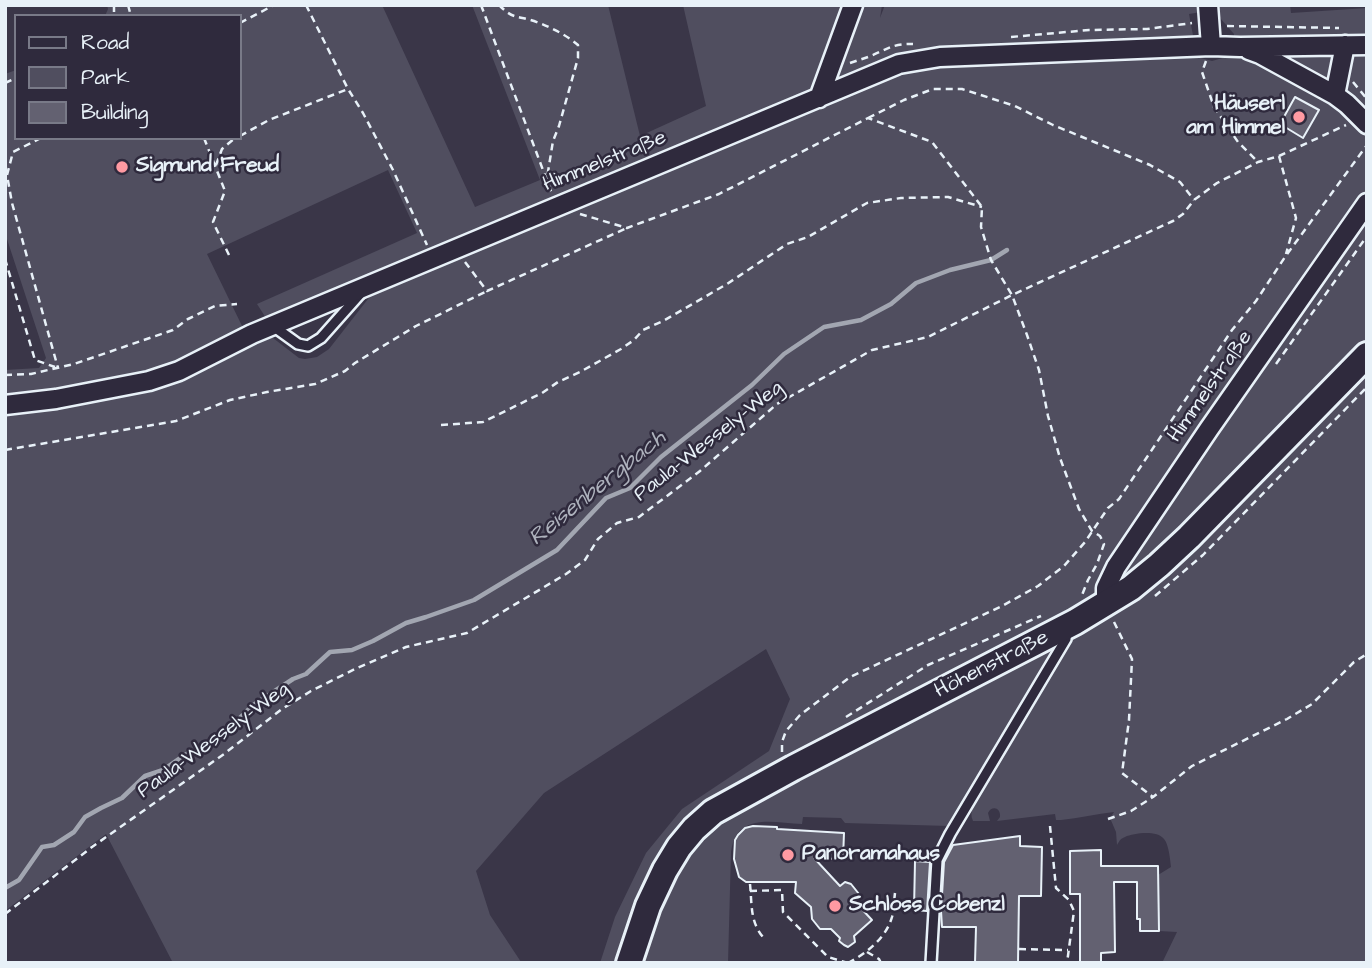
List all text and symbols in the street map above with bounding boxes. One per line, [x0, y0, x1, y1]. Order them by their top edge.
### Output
legend [14, 14, 242, 140]
text: Road [81, 28, 129, 57]
text: Park [81, 63, 130, 92]
place label: Häuserl am Himmel [1186, 92, 1285, 142]
text: Building [81, 98, 148, 127]
marker: Häuserl am Himmel [1291, 109, 1307, 125]
street label: Himmelstraße [540, 126, 670, 198]
place label: Sigmund Freud [136, 154, 279, 180]
marker: Sigmund Freud [114, 159, 130, 175]
street label: Himmelstraße [1163, 326, 1259, 448]
street label: Paula-Wessely-Weg [629, 376, 789, 508]
water label: Reisenbergbach [524, 425, 672, 553]
street label: Höhenstraße [931, 626, 1053, 704]
street label: Paula-Wessely-Weg [133, 677, 295, 805]
place label: Panoramahaus [802, 842, 940, 868]
marker: Panoramahaus [780, 847, 796, 863]
place label: Schloss Cobenzl [849, 893, 1005, 919]
marker: Schloss Cobenzl [827, 898, 843, 914]

